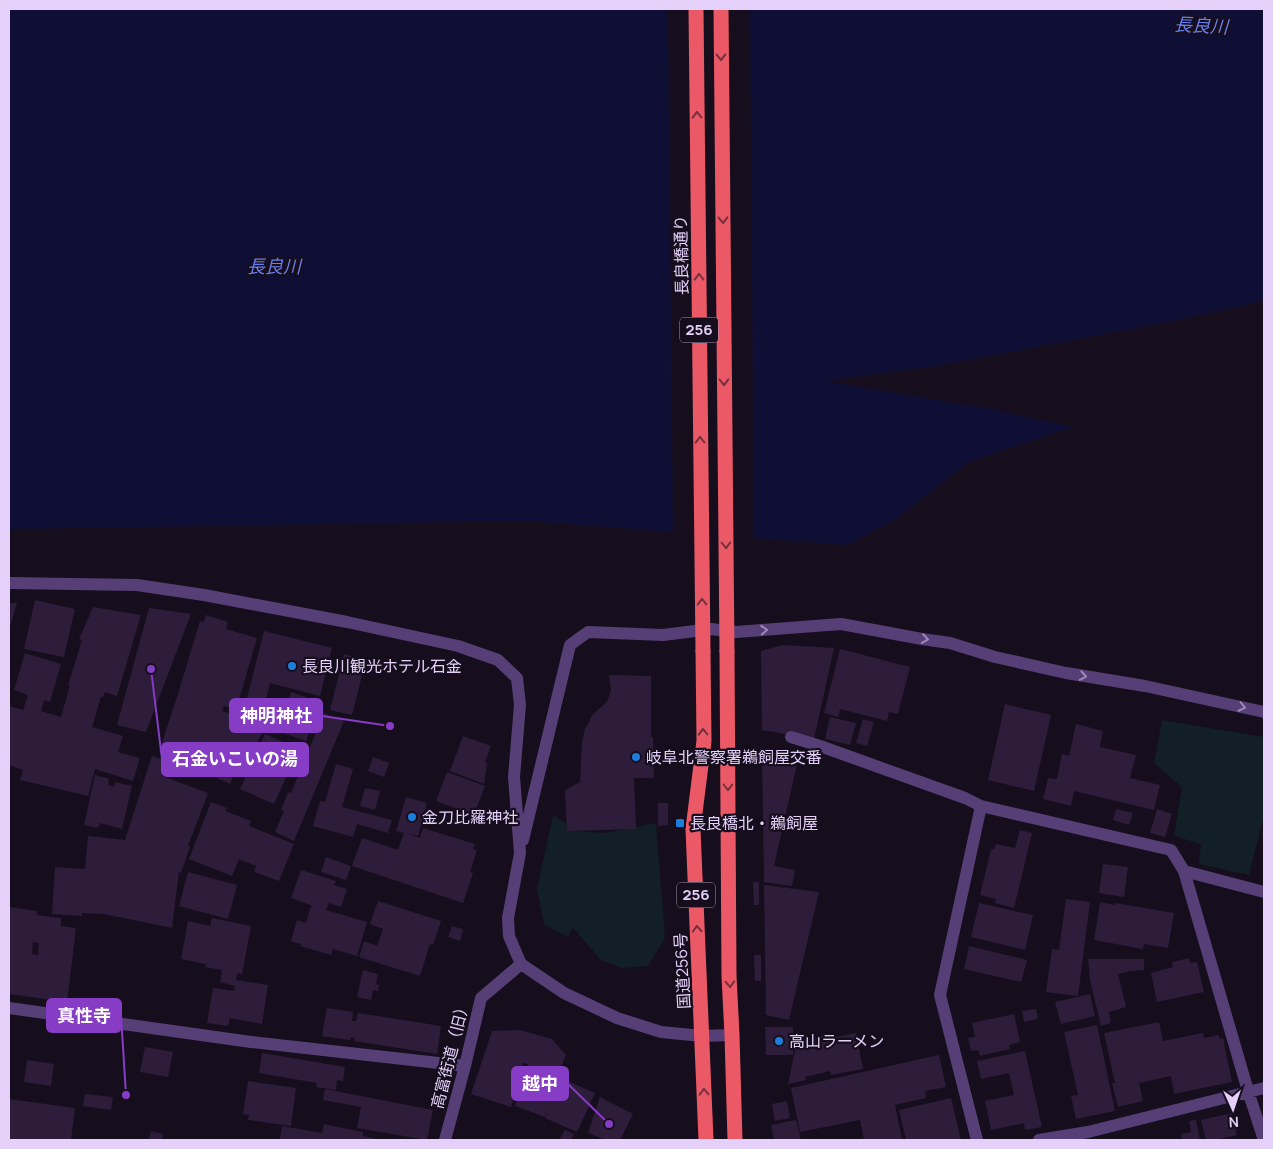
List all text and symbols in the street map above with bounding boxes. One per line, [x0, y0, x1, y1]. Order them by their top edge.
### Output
water label: 長良川 [1173, 12, 1231, 39]
one-way arrow [716, 54, 726, 62]
one-way arrow [692, 110, 702, 118]
street label: 長良橋通り [669, 215, 693, 295]
one-way arrow [718, 216, 728, 224]
water label: 長良川 [247, 254, 303, 278]
one-way arrow [694, 273, 704, 280]
road number: 256 [680, 318, 718, 342]
one-way arrow [719, 379, 730, 387]
one-way arrow [695, 435, 705, 443]
one-way arrow [721, 542, 731, 549]
one-way arrow [697, 598, 707, 606]
one-way arrow [760, 625, 768, 636]
one-way arrow [920, 634, 929, 644]
place label: 長良川観光ホテル石金 [302, 655, 462, 677]
marker: 長良川観光ホテル石金 [286, 660, 298, 672]
one-way arrow [1078, 670, 1087, 680]
callout: 神明神社 [230, 699, 322, 732]
one-way arrow [1238, 701, 1247, 712]
text: 神明神社 [240, 703, 312, 727]
one-way arrow [698, 728, 709, 736]
callout: 石金いこいの湯 [162, 743, 308, 776]
text: 石金いこいの湯 [172, 746, 298, 770]
place label: 岐阜北警察署鵜飼屋交番 [646, 746, 822, 768]
marker: 岐阜北警察署鵜飼屋交番 [630, 751, 642, 763]
one-way arrow [723, 784, 733, 791]
place label: 金刀比羅神社 [422, 806, 518, 828]
marker: 金刀比羅神社 [406, 811, 418, 823]
place label: 長良橋北・鵜飼屋 [690, 812, 818, 834]
marker: 長良橋北・鵜飼屋 [674, 817, 686, 829]
road number: 256 [677, 882, 715, 908]
one-way arrow [692, 925, 703, 933]
street label: 国道256号 [669, 932, 695, 1010]
one-way arrow [724, 981, 735, 989]
street label: 高富街道（旧） [426, 997, 474, 1111]
callout: 真性寺 [47, 999, 121, 1032]
text: 真性寺 [57, 1003, 111, 1027]
place label: 高山ラーメン [789, 1030, 884, 1052]
marker: 高山ラーメン [773, 1035, 785, 1047]
callout: 越中 [512, 1067, 568, 1100]
text: 越中 [522, 1071, 558, 1095]
north arrow [1208, 1084, 1258, 1134]
one-way arrow [699, 1087, 710, 1095]
text: N [1228, 1113, 1239, 1132]

